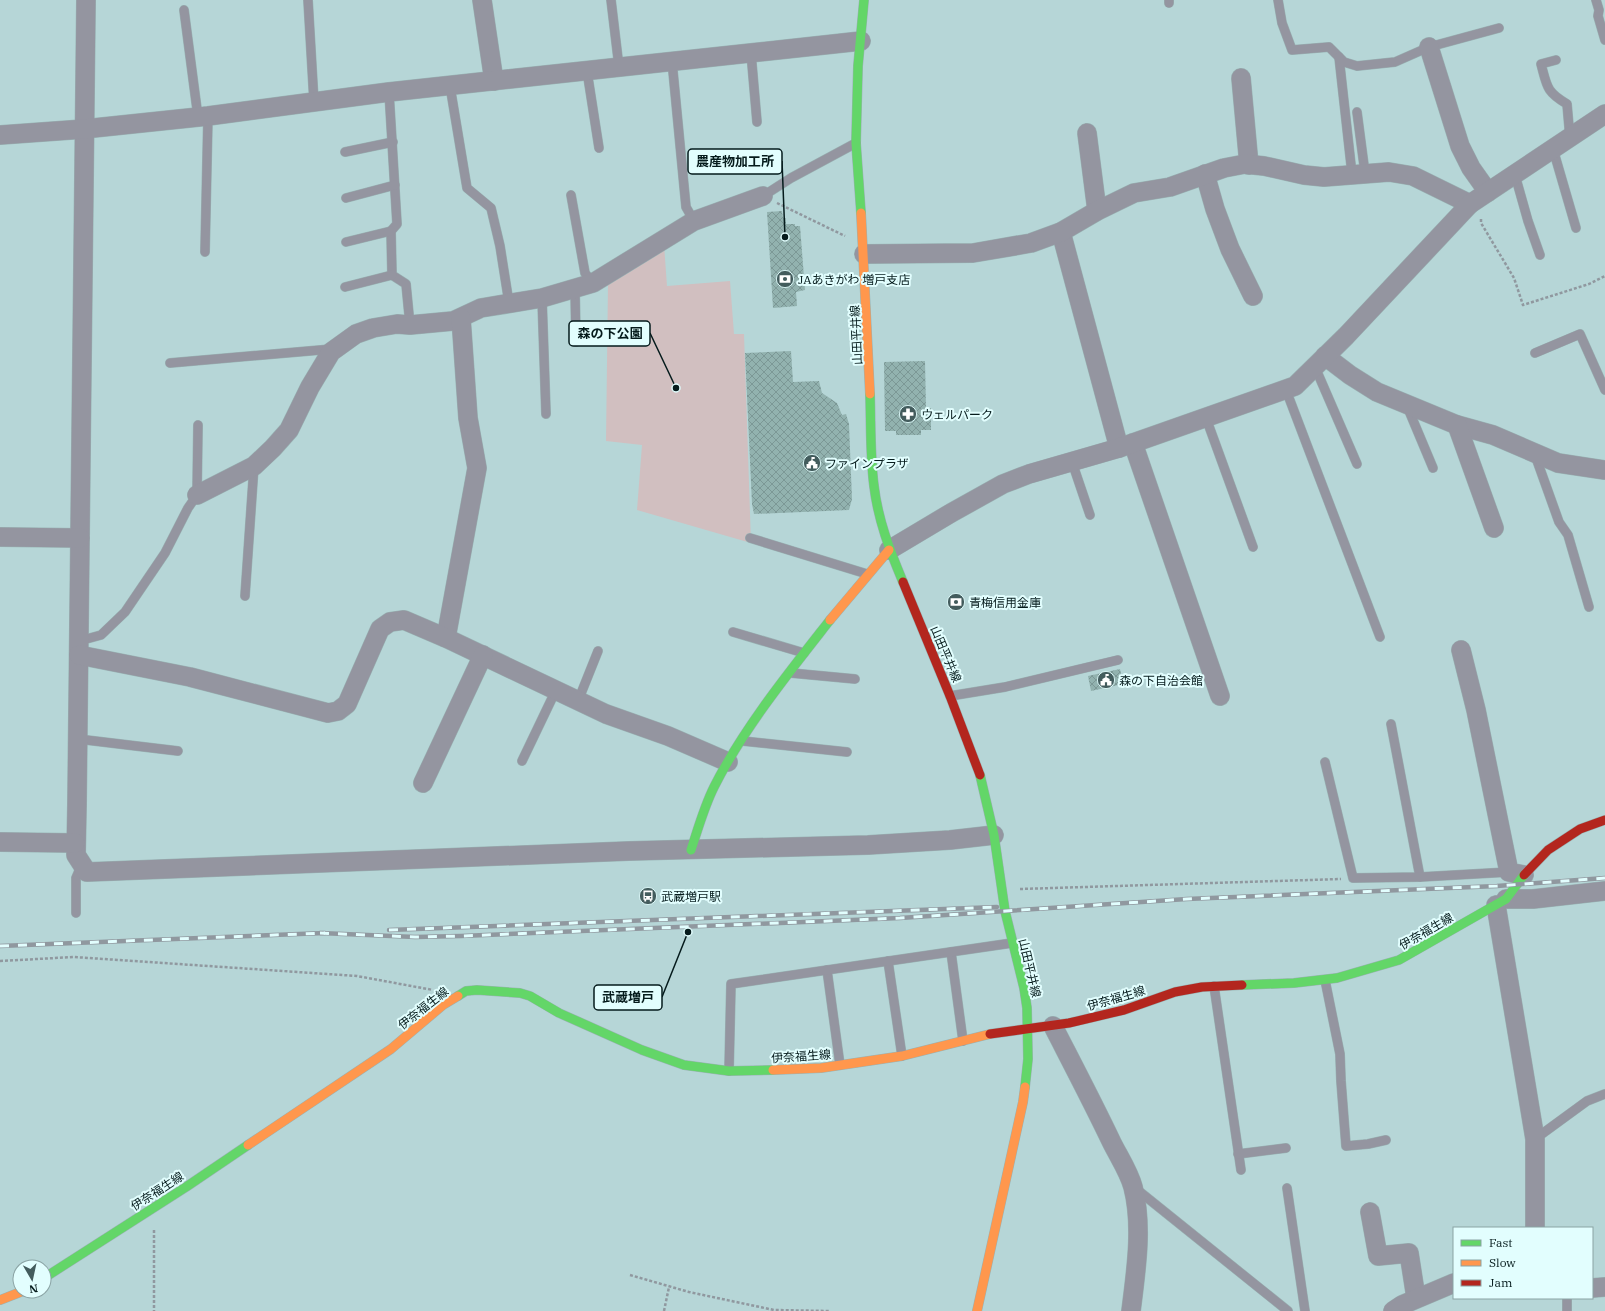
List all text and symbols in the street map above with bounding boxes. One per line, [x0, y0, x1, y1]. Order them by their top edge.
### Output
callout: 農産物加工所 [688, 149, 782, 174]
text: 農産物加工所 [696, 153, 774, 170]
bank icon: JAあきがわ 増戸支店 [775, 269, 795, 289]
place label: JAあきがわ 増戸支店 [798, 272, 910, 287]
street label: 山田平井線 [847, 305, 865, 365]
callout: 森の下公園 [569, 321, 650, 346]
text: 森の下公園 [577, 325, 643, 342]
pharmacy icon: ウェルパーク [898, 404, 918, 424]
place label: ウェルパーク [921, 407, 993, 422]
public building icon: ファインプラザ [802, 453, 822, 473]
place label: ファインプラザ [825, 456, 909, 471]
bank icon: 青梅信用金庫 [946, 592, 966, 612]
place label: 青梅信用金庫 [969, 595, 1041, 610]
street label: 山田平井線 [927, 623, 965, 685]
public building icon: 森の下自治会館 [1096, 670, 1116, 690]
place label: 森の下自治会館 [1119, 673, 1203, 688]
bus stop icon: 武蔵増戸駅 [638, 886, 658, 906]
place label: 武蔵増戸駅 [661, 889, 721, 904]
street label: 伊奈福生線 [1396, 910, 1456, 952]
street label: 山田平井線 [1016, 937, 1044, 999]
street label: 伊奈福生線 [1085, 983, 1147, 1013]
street label: 伊奈福生線 [395, 984, 451, 1032]
callout: 武蔵増戸 [594, 985, 662, 1010]
text: 武蔵増戸 [602, 989, 654, 1006]
street label: 伊奈福生線 [771, 1046, 831, 1066]
street label: 伊奈福生線 [128, 1168, 186, 1214]
legend [1453, 1227, 1593, 1299]
text: Fast [1489, 1235, 1513, 1250]
text: Slow [1489, 1255, 1516, 1270]
north arrow [12, 1259, 52, 1299]
text: Jam [1489, 1275, 1513, 1290]
text: N [28, 1281, 39, 1297]

